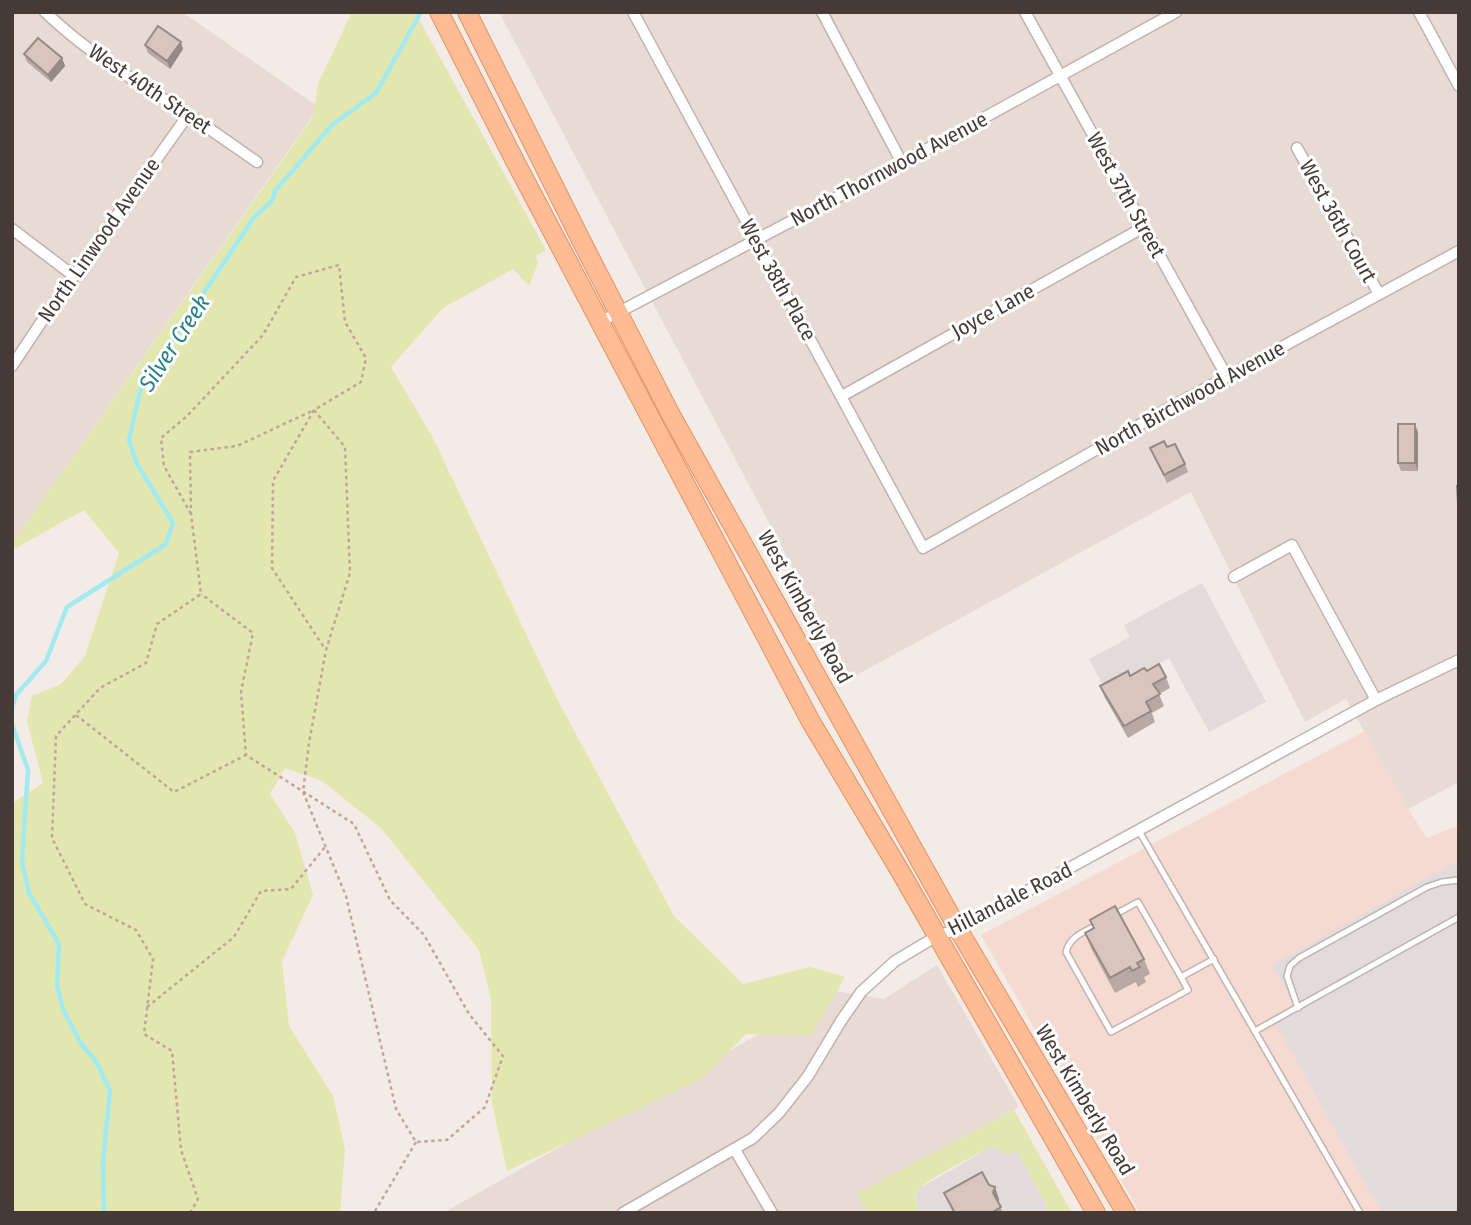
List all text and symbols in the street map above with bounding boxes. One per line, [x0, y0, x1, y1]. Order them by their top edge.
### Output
street label: West 40th Street [84, 38, 216, 140]
street label: North Thornwood Avenue [786, 106, 992, 232]
street label: West 37th Street [1081, 128, 1171, 262]
street label: North Linwood Avenue [32, 153, 166, 327]
street label: West 36th Court [1294, 155, 1382, 287]
street label: West 38th Place [734, 215, 822, 345]
street label: Joyce Lane [947, 278, 1039, 344]
water label: Silver Creek [132, 290, 215, 397]
street label: North Birchwood Avenue [1091, 335, 1289, 461]
street label: West Kimberly Road [752, 526, 858, 688]
street label: Hillandale Road [944, 857, 1076, 941]
street label: West Kimberly Road [1030, 1020, 1140, 1180]

